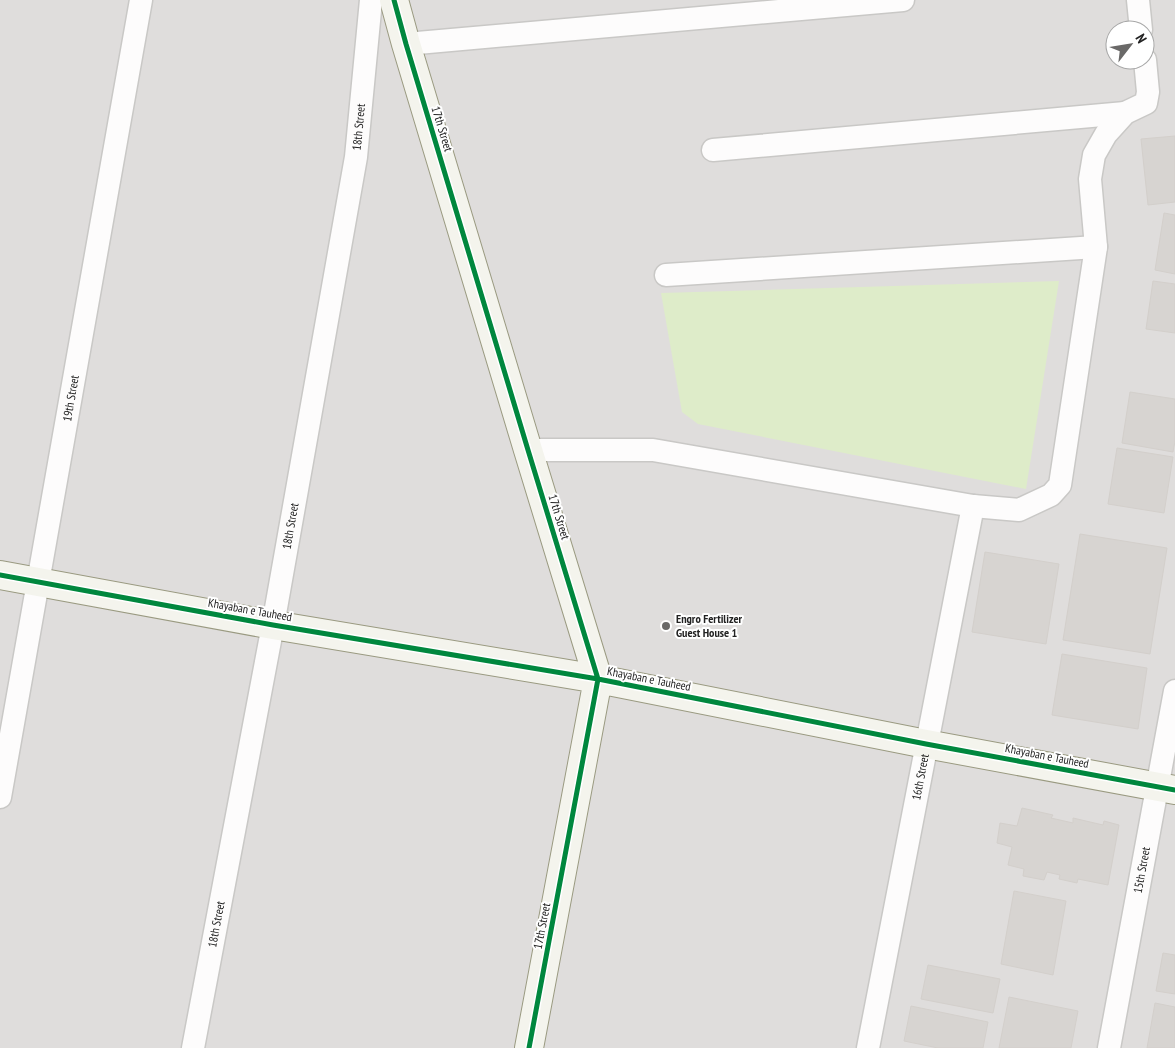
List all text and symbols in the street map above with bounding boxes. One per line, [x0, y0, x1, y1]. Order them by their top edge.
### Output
north arrow [1105, 20, 1155, 70]
text: N [1131, 30, 1151, 46]
street label: 18th Street [349, 102, 368, 151]
street label: 17th Street [428, 104, 457, 154]
street label: 19th Street [59, 373, 82, 423]
street label: 17th Street [545, 492, 574, 542]
street label: 18th Street [279, 501, 302, 550]
street label: Khayaban e Tauheed [207, 595, 293, 624]
place label: Engro Fertilizer Guest House 1 [676, 611, 743, 640]
marker: Engro Fertilizer Guest House 1 [660, 620, 672, 632]
street label: Khayaban e Tauheed [606, 663, 692, 694]
street label: Khayaban e Tauheed [1004, 740, 1090, 771]
street label: 16th Street [908, 752, 932, 801]
street label: 15th Street [1130, 845, 1153, 894]
street label: 18th Street [204, 899, 228, 949]
street label: 17th Street [530, 901, 553, 950]

